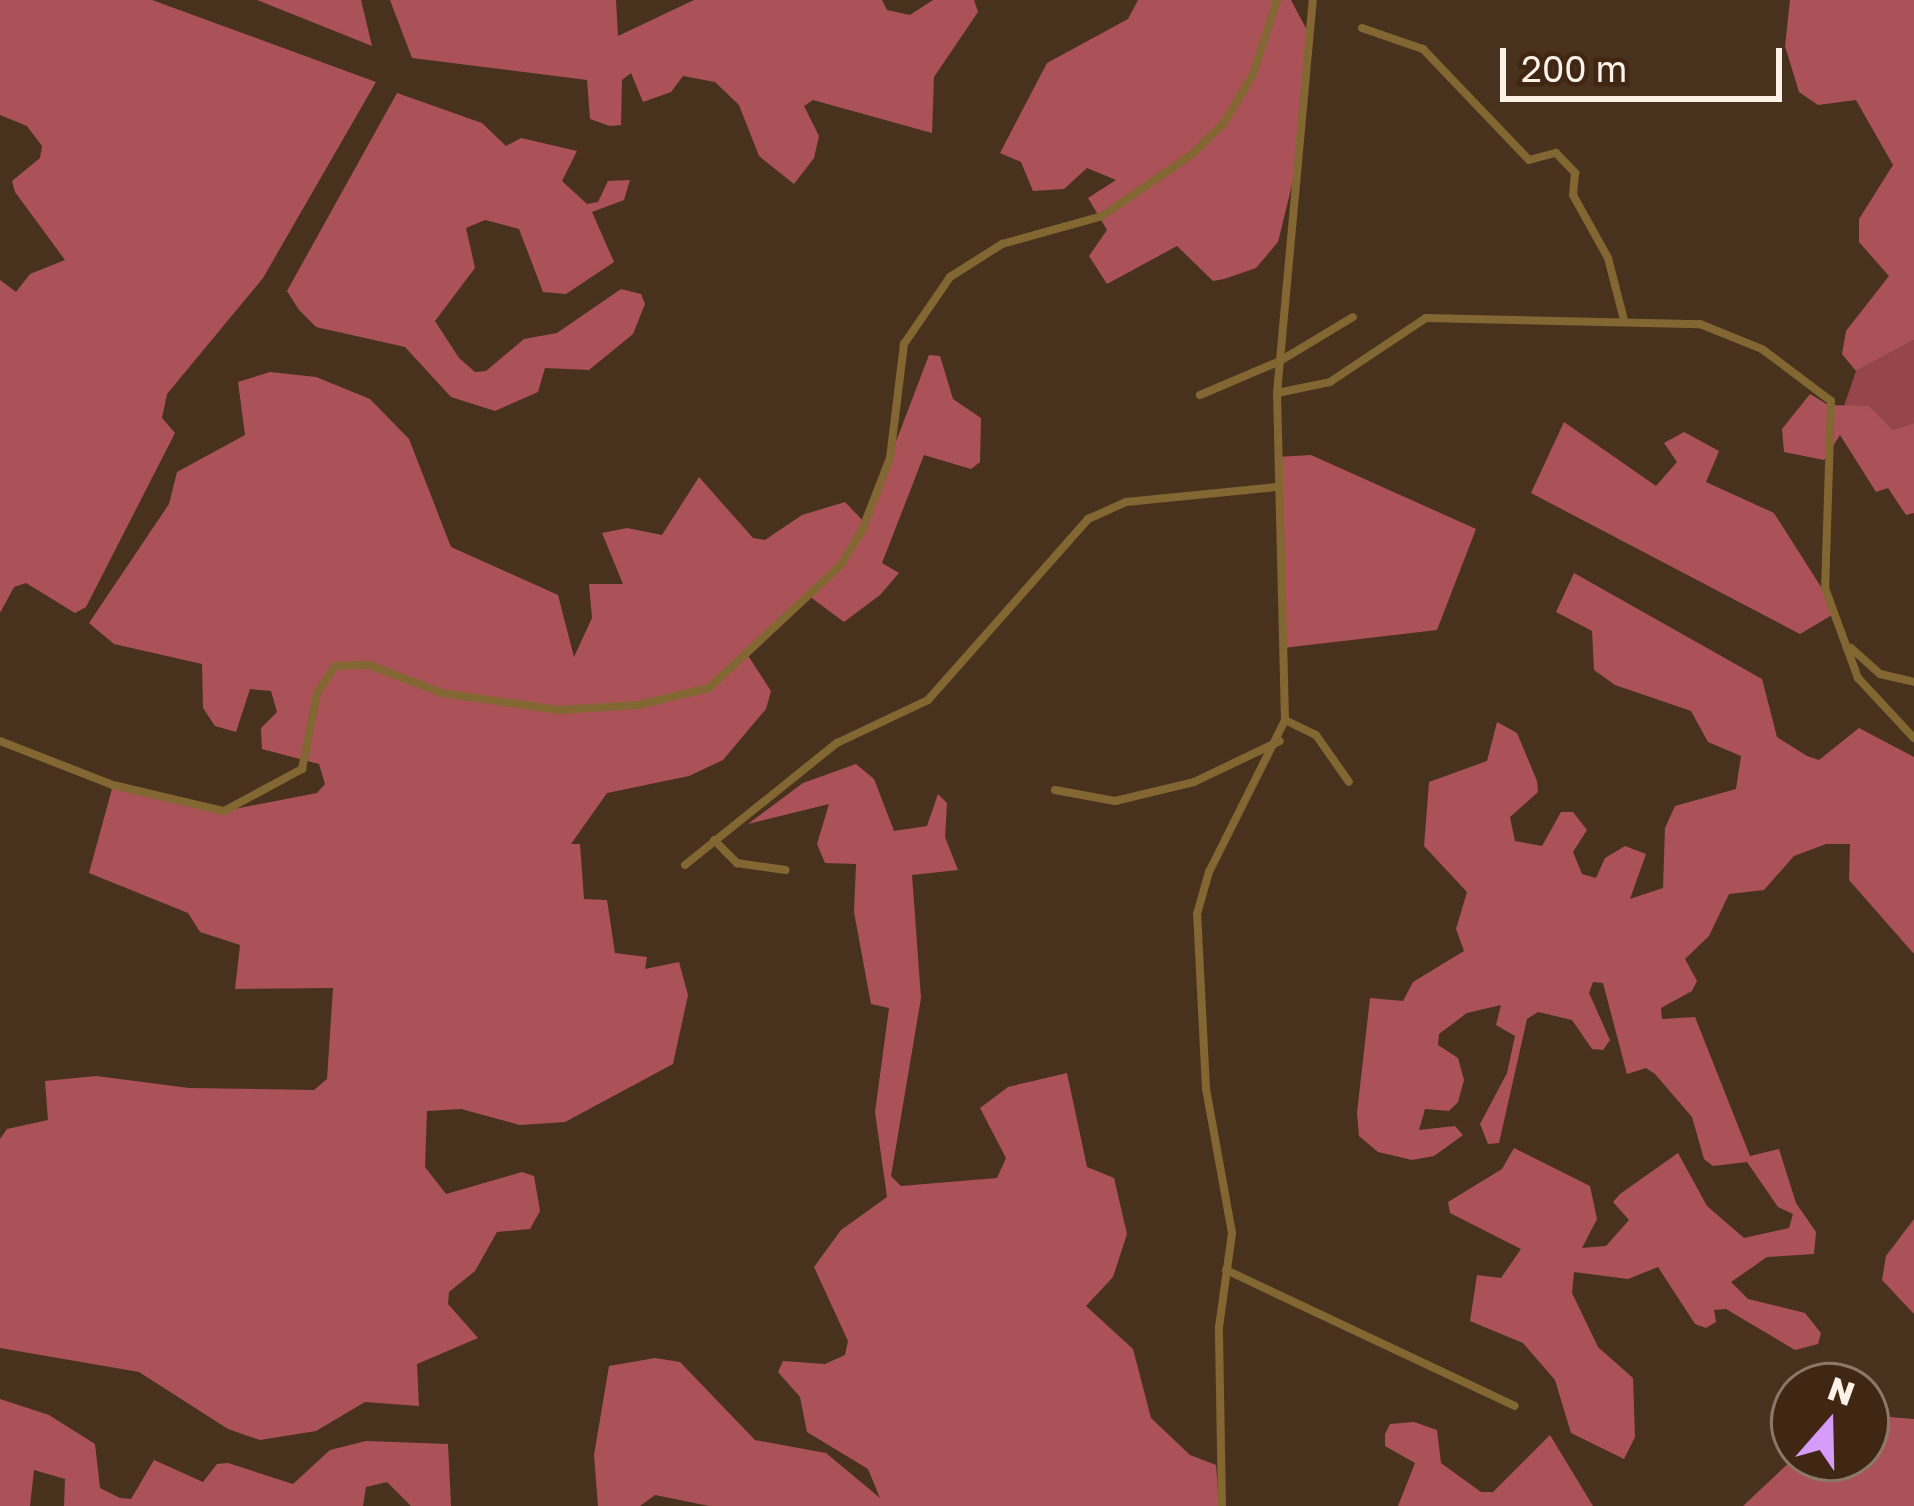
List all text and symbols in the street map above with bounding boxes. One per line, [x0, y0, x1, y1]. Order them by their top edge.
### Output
scale bar [1506, 24, 1788, 98]
text: 200 m [1521, 47, 1627, 90]
north arrow [1770, 1362, 1890, 1482]
text: N [1823, 1368, 1860, 1413]

